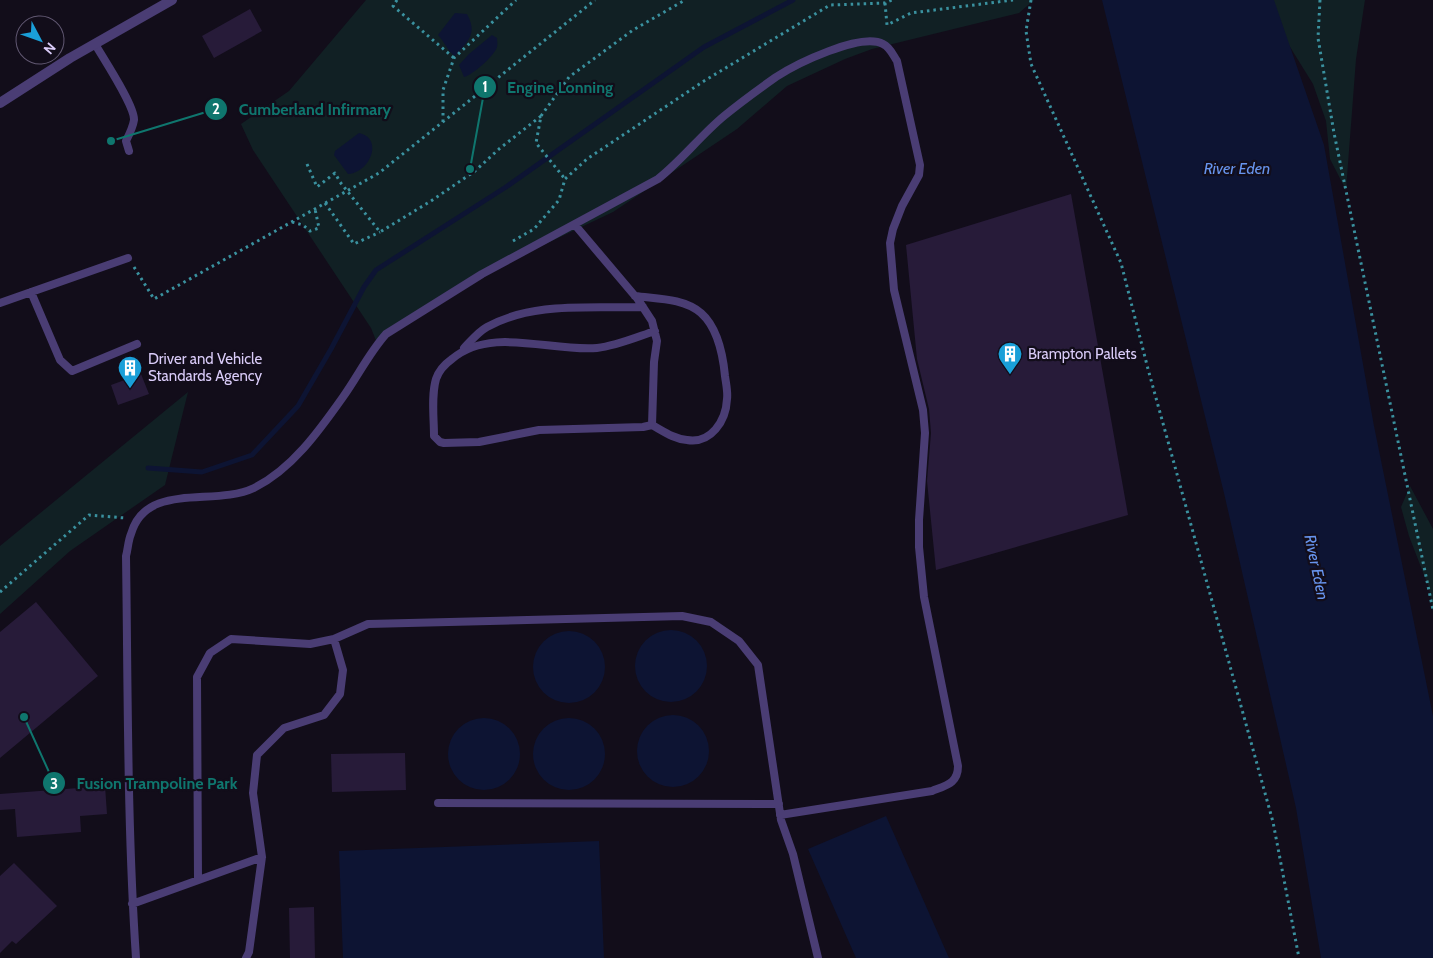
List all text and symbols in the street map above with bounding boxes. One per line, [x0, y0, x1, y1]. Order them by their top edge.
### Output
north arrow [15, 15, 65, 65]
text: N [40, 39, 60, 58]
callout: Engine Lonning [472, 71, 623, 102]
text: 1 [482, 78, 488, 96]
text: Engine Lonning [507, 78, 613, 97]
callout: Cumberland Infirmary [204, 93, 401, 124]
text: 2 [212, 100, 220, 118]
text: Cumberland Infirmary [239, 100, 392, 119]
water label: River Eden [1204, 159, 1270, 178]
building icon: Brampton Pallets [997, 341, 1023, 375]
place label: Brampton Pallets [1028, 345, 1137, 363]
place label: Driver and Vehicle Standards Agency [148, 350, 263, 385]
building icon: Driver and Vehicle Standards Agency [117, 355, 143, 389]
water label: River Eden [1300, 533, 1333, 602]
callout: Fusion Trampoline Park [42, 768, 247, 799]
text: Fusion Trampoline Park [77, 774, 238, 793]
text: 3 [50, 775, 58, 793]

